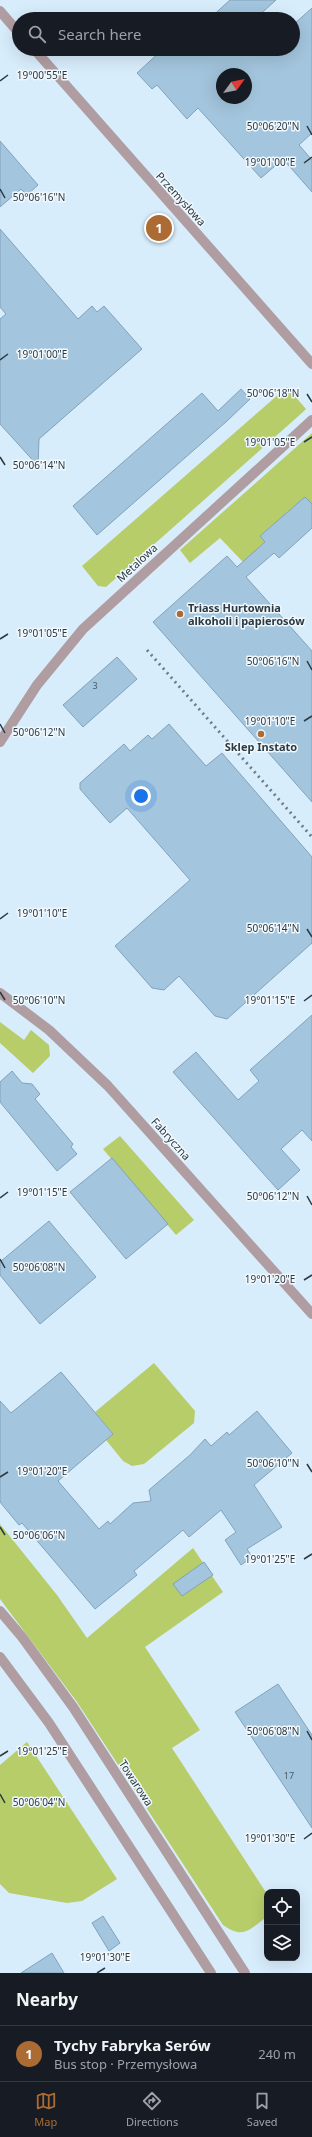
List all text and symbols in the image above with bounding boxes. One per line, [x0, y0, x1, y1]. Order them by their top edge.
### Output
search box [12, 12, 300, 56]
icon: search [26, 23, 48, 45]
text: Search here [58, 24, 141, 44]
text: 19°00'55"E [17, 68, 67, 82]
north arrow [216, 68, 252, 104]
text: 50°06'20"N [247, 119, 299, 133]
text: 19°01'00"E [245, 155, 295, 169]
street label: Przemysłowa [153, 168, 210, 229]
text: 50°06'16"N [13, 190, 65, 204]
pin: 1 [146, 213, 172, 243]
text: 19°01'00"E [17, 347, 67, 361]
text: 50°06'18"N [247, 386, 299, 400]
text: 19°01'05"E [245, 435, 295, 449]
text: 50°06'14"N [13, 458, 65, 472]
street label: Metalowa [113, 540, 160, 585]
place label: Triass Hurtownia alkoholi i papierosów [188, 600, 305, 628]
marker: Triass Hurtownia alkoholi i papierosów [175, 609, 185, 619]
text: 19°01'05"E [17, 626, 67, 640]
text: 50°06'16"N [247, 654, 299, 668]
house number: 3 [92, 679, 98, 692]
text: 19°01'10"E [245, 714, 295, 728]
text: 50°06'12"N [13, 725, 65, 739]
marker: Sklep Instato [256, 729, 266, 739]
place label: Sklep Instato [225, 739, 297, 754]
your location [131, 786, 151, 806]
text: 19°01'10"E [17, 906, 67, 920]
text: 50°06'14"N [247, 921, 299, 935]
text: 50°06'10"N [13, 993, 65, 1007]
text: 19°01'15"E [245, 993, 295, 1007]
street label: Fabryczna [148, 1114, 194, 1163]
text: 19°01'15"E [17, 1185, 67, 1199]
text: 50°06'12"N [247, 1189, 299, 1203]
text: 50°06'08"N [13, 1260, 65, 1274]
text: 19°01'20"E [245, 1272, 295, 1286]
text: 50°06'10"N [247, 1456, 299, 1470]
text: 19°01'20"E [17, 1464, 67, 1478]
text: 50°06'06"N [13, 1528, 65, 1542]
text: 19°01'25"E [245, 1552, 295, 1566]
text: 50°06'08"N [247, 1724, 299, 1738]
text: 19°01'25"E [17, 1744, 67, 1758]
street label: Towarowa [116, 1757, 157, 1809]
house number: 17 [284, 1769, 294, 1782]
text: 50°06'04"N [13, 1795, 65, 1809]
text: 19°01'30"E [245, 1831, 295, 1845]
map controls [264, 1889, 300, 1961]
button: locate [264, 1889, 300, 1925]
button: layers [264, 1925, 300, 1961]
text: 19°01'30"E [80, 1950, 130, 1964]
text: Nearby [16, 1988, 78, 2011]
text: Tychy Fabryka Serów [54, 2035, 211, 2055]
text: 1 [25, 2045, 33, 2063]
text: 240 m [258, 2045, 296, 2063]
text: Bus stop · Przemysłowa [54, 2055, 197, 2073]
tab: Map [34, 2090, 57, 2129]
tab: Directions [126, 2090, 178, 2129]
tab: Saved [247, 2090, 278, 2129]

